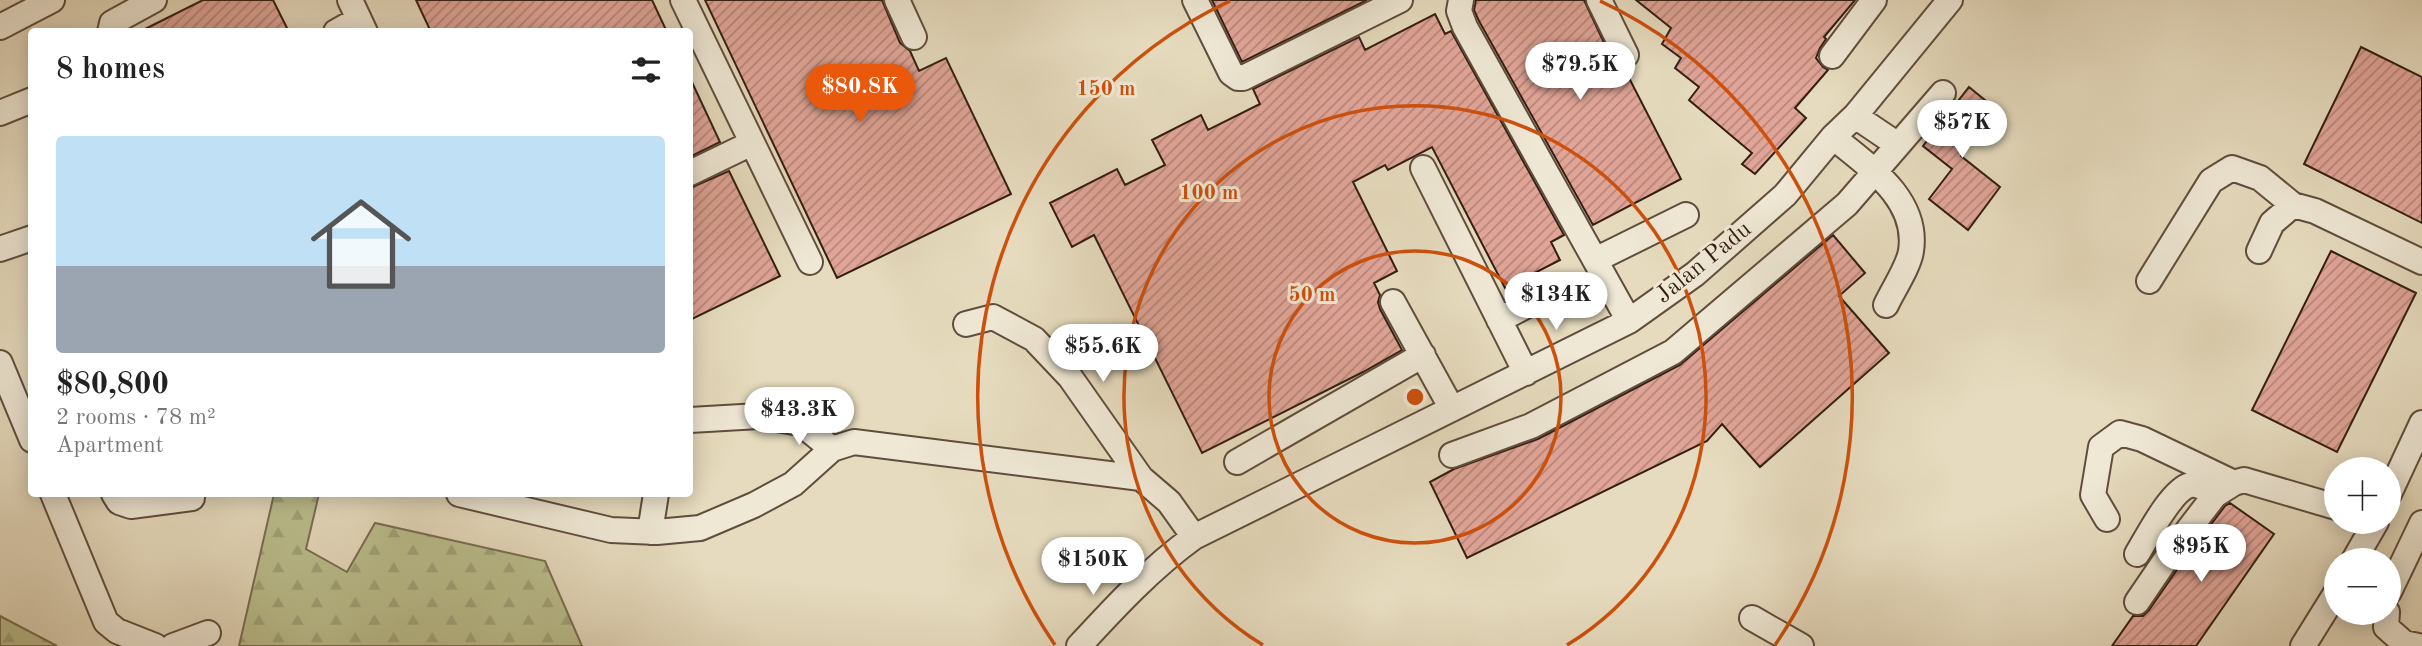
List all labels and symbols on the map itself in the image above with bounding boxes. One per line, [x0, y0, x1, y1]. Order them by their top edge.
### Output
pin: $79.5K [1523, 42, 1637, 102]
pin: $80.8K [803, 64, 917, 124]
text: 150 m [1076, 79, 1136, 100]
pin: $57K [1921, 100, 2003, 160]
text: 100 m [1179, 183, 1239, 204]
street label: Jalan Padu [1652, 217, 1756, 309]
pin: $134K [1507, 272, 1605, 332]
text: 50 m [1288, 285, 1336, 306]
pin: $55.6K [1046, 324, 1160, 384]
centre of rings [1403, 385, 1427, 409]
pin: $43.3K [742, 388, 856, 447]
pin: $95K [2160, 524, 2242, 584]
pin: $150K [1044, 538, 1142, 597]

